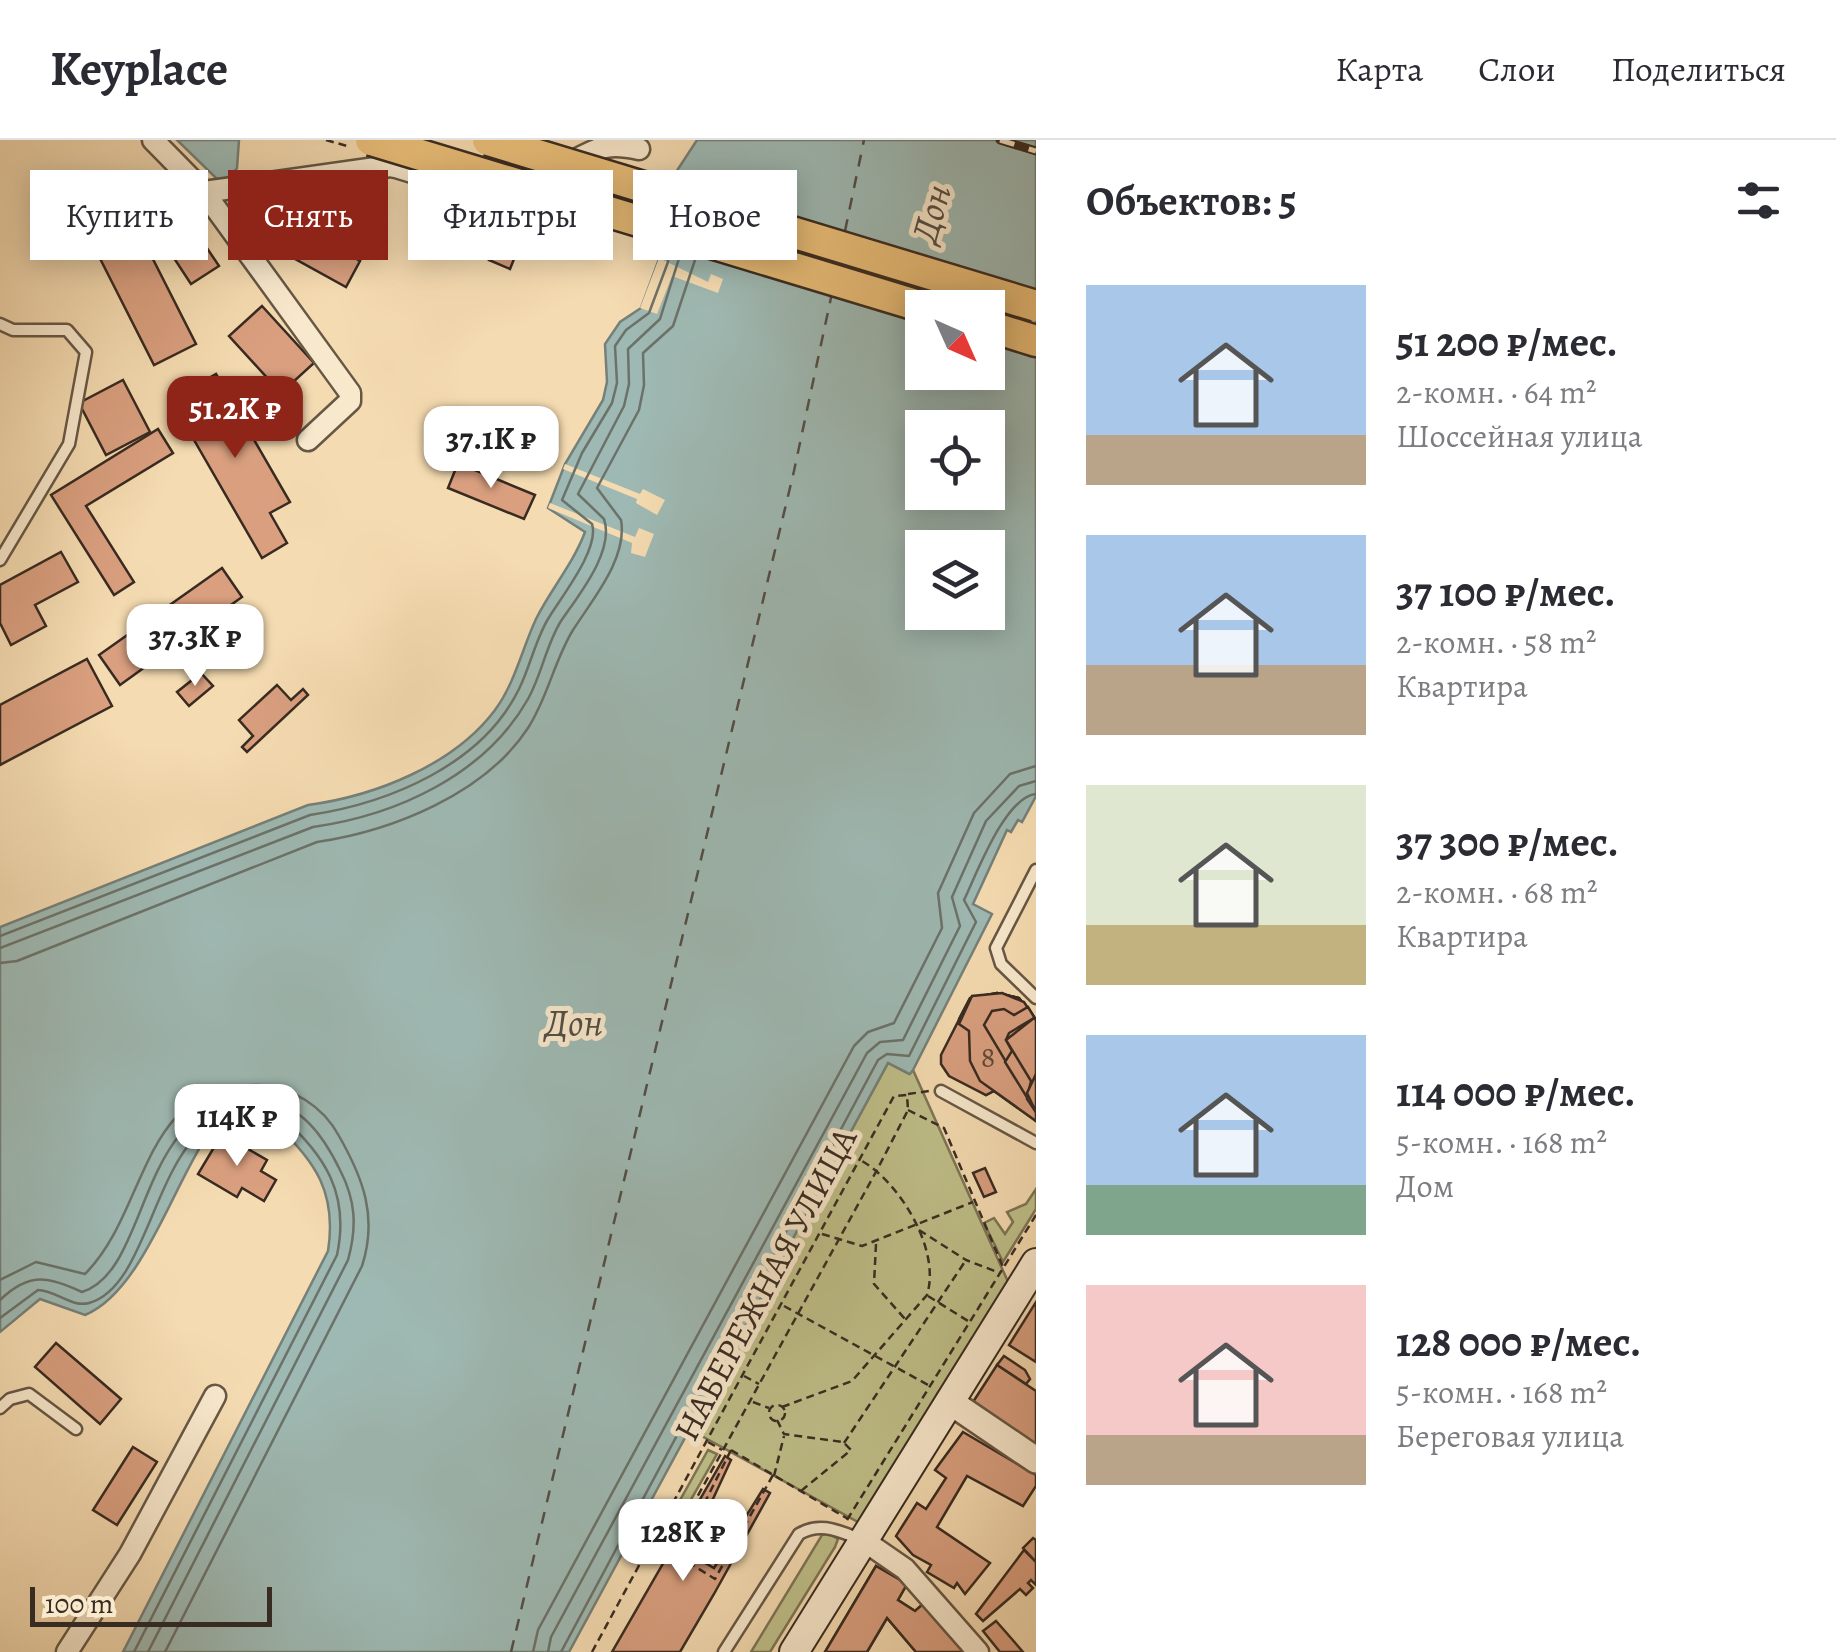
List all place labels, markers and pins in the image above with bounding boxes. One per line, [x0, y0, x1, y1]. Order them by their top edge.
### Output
pin: 51.2K ₽ [143, 376, 327, 461]
pin: 37.1K ₽ [399, 406, 583, 491]
pin: 37.3K ₽ [103, 604, 287, 689]
pin: 114K ₽ [156, 1084, 318, 1169]
pin: 128K ₽ [602, 1499, 764, 1584]

